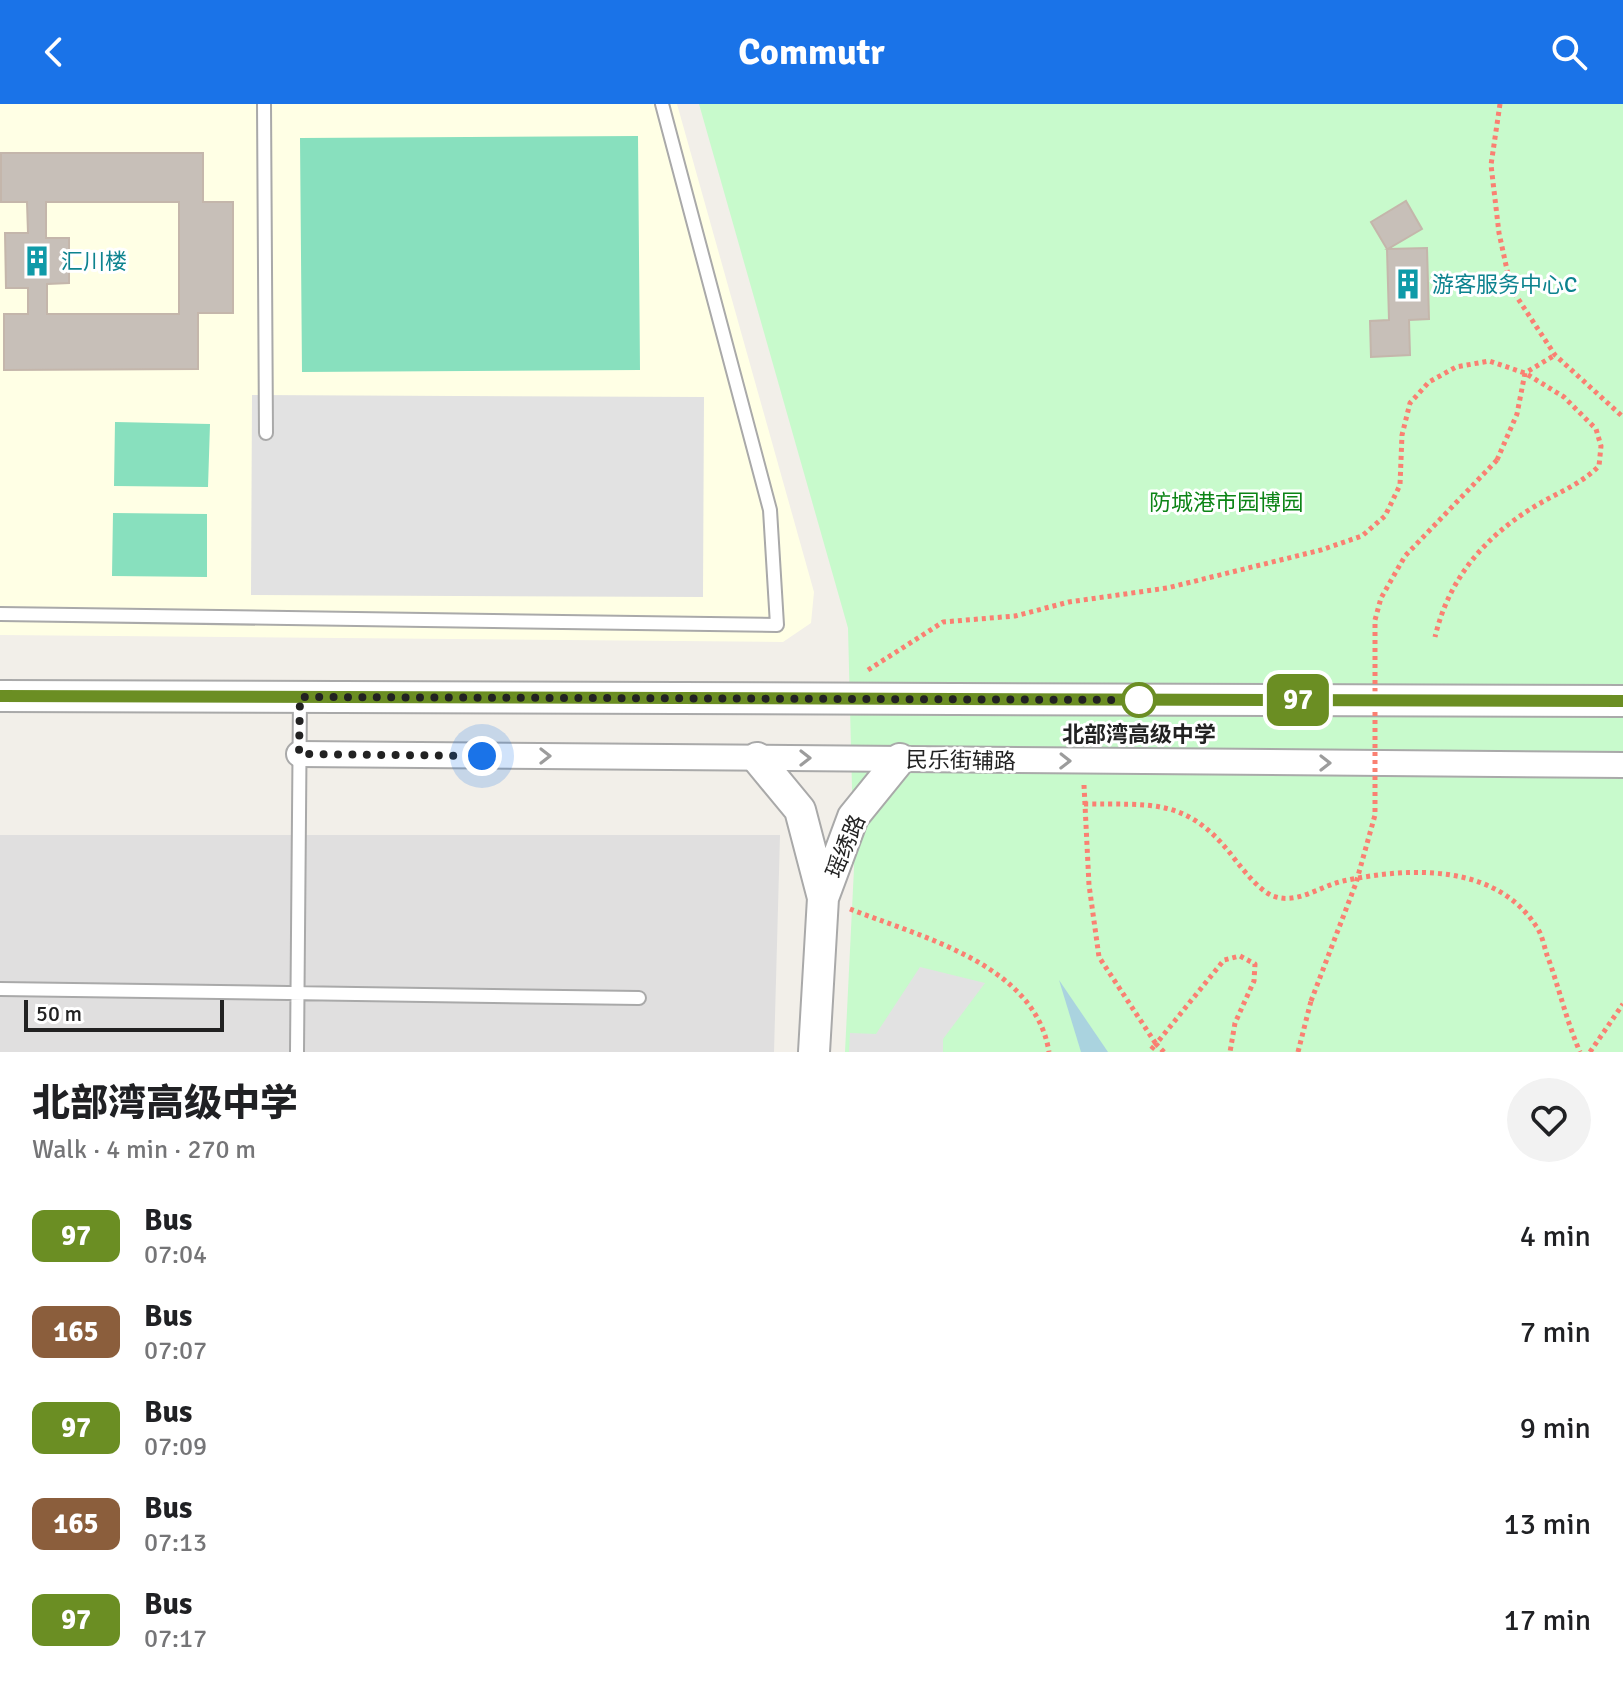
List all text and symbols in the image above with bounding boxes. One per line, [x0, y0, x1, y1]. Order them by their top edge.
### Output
icon: back [32, 30, 76, 74]
text: Commutr [738, 30, 885, 75]
icon: search [1547, 30, 1591, 74]
building icon: 汇川楼 [20, 244, 54, 278]
place label: 汇川楼 [61, 248, 127, 275]
building icon: 游客服务中心C [1391, 267, 1425, 301]
place label: 游客服务中心C [1432, 271, 1577, 298]
park label: 防城港市园博园 [1149, 489, 1303, 516]
line badge: 97 [1262, 674, 1334, 726]
marker: 北部湾高级中学 [1122, 683, 1156, 717]
text: 97 [1283, 683, 1313, 717]
place label: 北部湾高级中学 [1062, 721, 1216, 748]
your location [462, 736, 502, 776]
street label: 民乐街辅路 [906, 746, 1016, 775]
one-way arrow [539, 747, 552, 765]
one-way arrow [799, 749, 812, 767]
one-way arrow [1059, 752, 1072, 769]
one-way arrow [1319, 754, 1332, 772]
street label: 瑶绣路 [820, 811, 871, 882]
scale bar [24, 996, 224, 1032]
text: 50 m [36, 1000, 82, 1027]
button: heart [1507, 1078, 1591, 1162]
text: 北部湾高级中学 [32, 1080, 298, 1127]
text: Walk · 4 min · 270 m [32, 1134, 256, 1166]
text: Bus [144, 1202, 192, 1239]
text: 4 min [1520, 1218, 1591, 1255]
text: 97 [61, 1219, 91, 1253]
text: 07:04 [144, 1239, 207, 1271]
text: Bus [144, 1298, 192, 1335]
text: 7 min [1520, 1314, 1591, 1351]
text: 165 [53, 1315, 99, 1349]
text: 07:07 [144, 1335, 207, 1367]
text: Bus [144, 1394, 192, 1431]
text: 9 min [1520, 1410, 1591, 1447]
text: 97 [61, 1411, 91, 1445]
text: 07:09 [144, 1431, 207, 1463]
text: Bus [144, 1490, 192, 1527]
text: 13 min [1504, 1506, 1591, 1543]
text: 165 [53, 1507, 99, 1541]
text: 07:13 [144, 1527, 207, 1559]
text: Bus [144, 1586, 192, 1623]
text: 17 min [1504, 1602, 1591, 1639]
text: 97 [61, 1603, 91, 1637]
text: 07:17 [144, 1623, 207, 1655]

